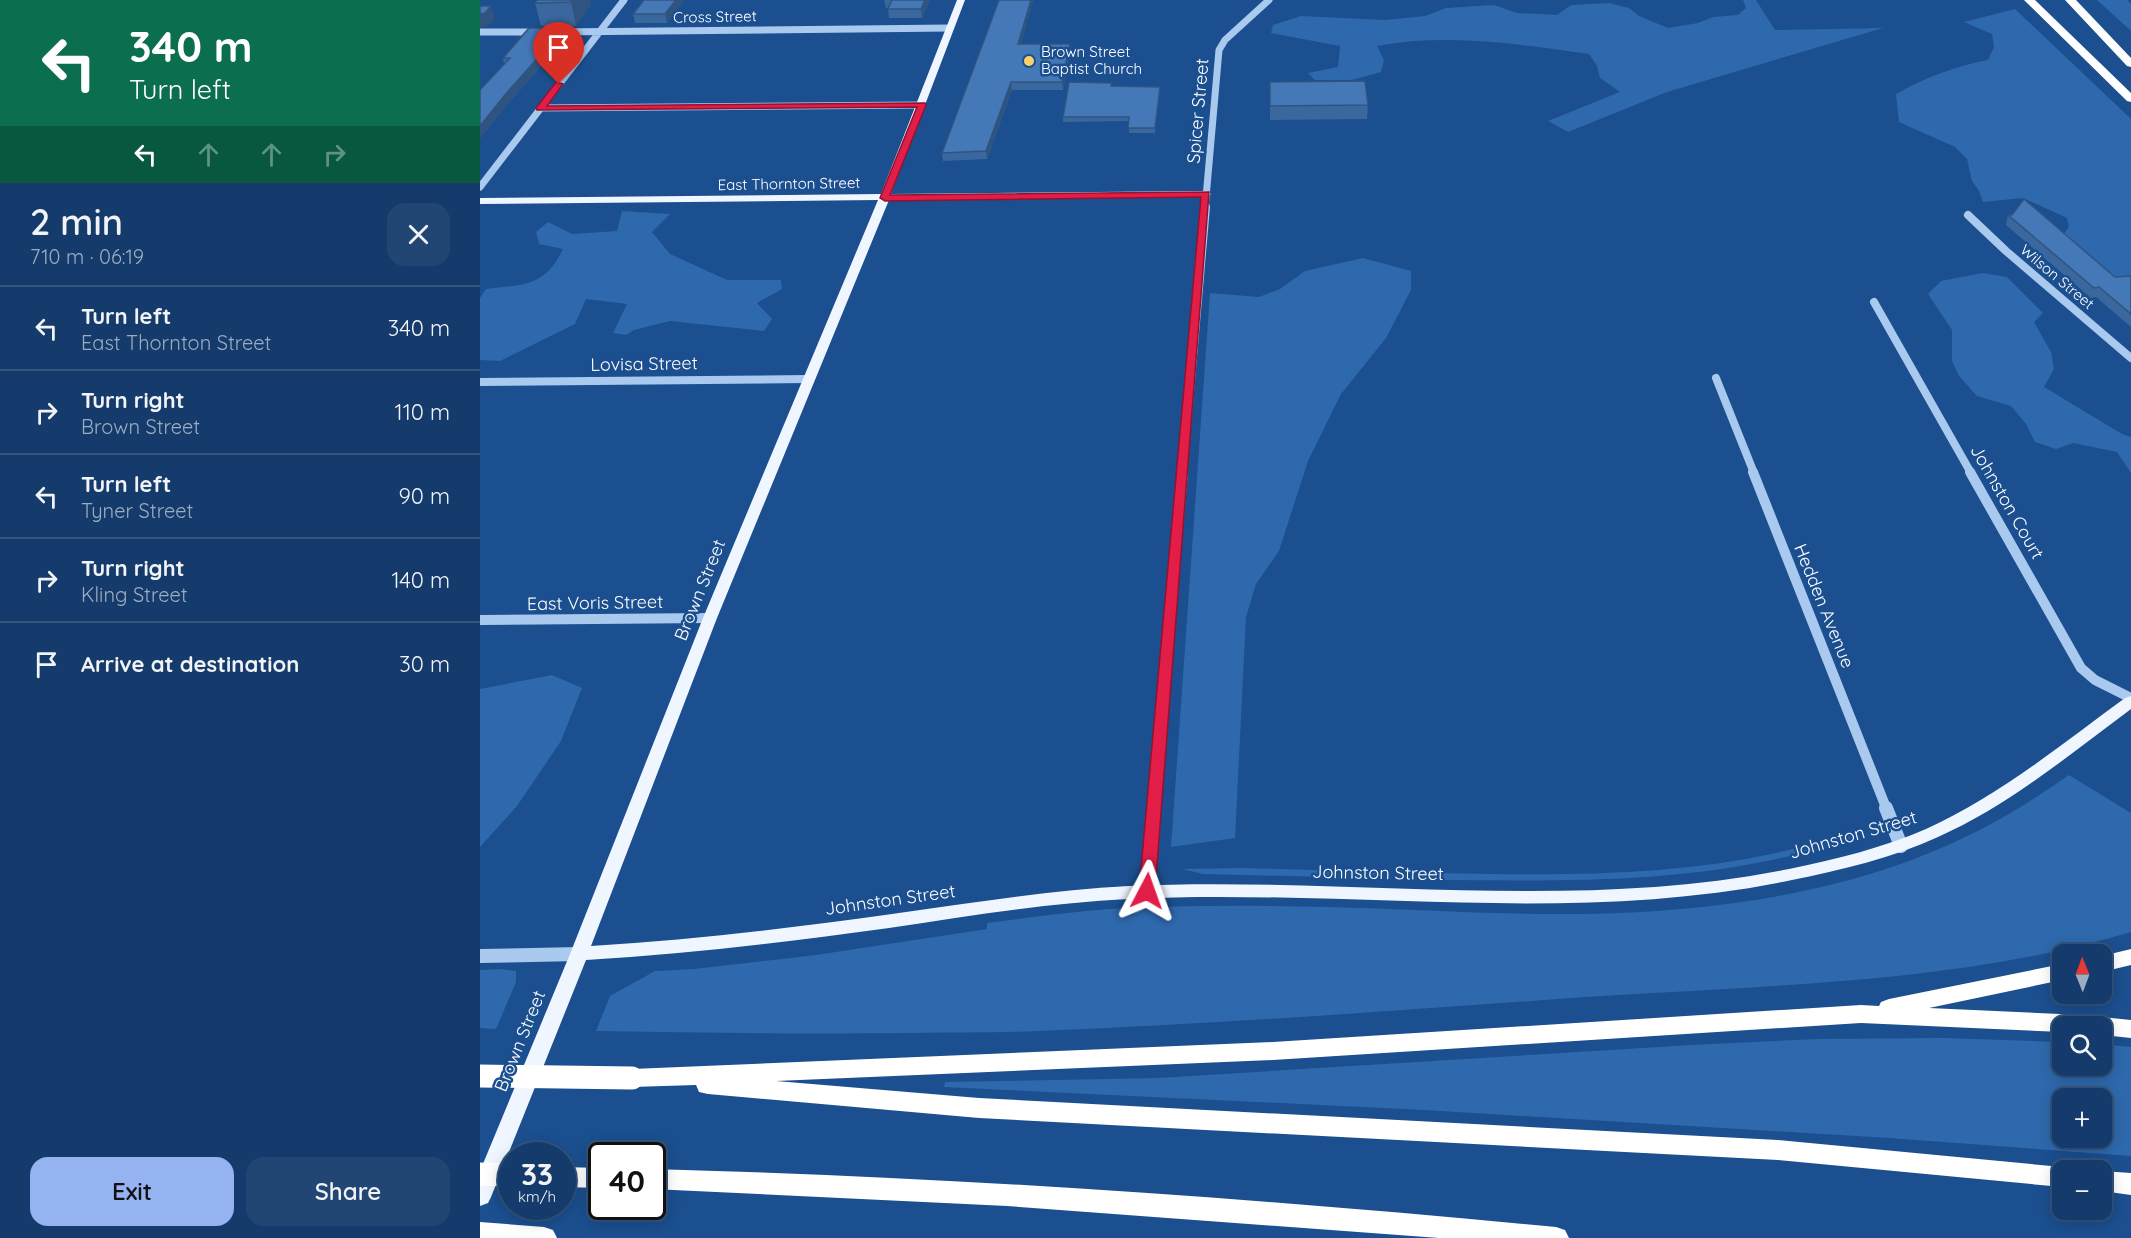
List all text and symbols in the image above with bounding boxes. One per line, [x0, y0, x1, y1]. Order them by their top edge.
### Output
street label: Cross Street [673, 6, 757, 27]
text: 340 m [129, 20, 253, 73]
pin [533, 22, 584, 84]
icon: left [30, 24, 108, 102]
icon: arrive [542, 31, 575, 64]
place label: Brown Street Baptist Church [1041, 42, 1142, 78]
marker: Brown Street Baptist Church [1022, 54, 1036, 68]
street label: Spicer Street [1181, 57, 1214, 164]
text: Turn left [129, 72, 231, 106]
icon: left [129, 138, 162, 171]
icon: ahead [192, 138, 225, 171]
icon: ahead [255, 138, 288, 171]
icon: right [318, 138, 351, 171]
street label: East Thornton Street [717, 173, 861, 194]
text: 2 min [30, 199, 123, 244]
button: close [387, 203, 450, 266]
street label: Wilson Street [2016, 240, 2098, 313]
text: 710 m · 06:19 [30, 244, 144, 269]
text: Turn left [81, 302, 171, 330]
icon: left [30, 312, 63, 345]
text: 340 m [388, 314, 450, 342]
text: East Thornton Street [81, 330, 271, 355]
street label: Lovisa Street [590, 351, 698, 376]
text: Turn right [81, 386, 185, 414]
icon: right [30, 396, 63, 429]
text: 110 m [395, 398, 450, 426]
text: Brown Street [81, 414, 200, 439]
street label: Johnston Court [1965, 440, 2049, 563]
text: Turn left [81, 470, 171, 498]
icon: left [30, 480, 63, 513]
text: 90 m [399, 482, 450, 510]
text: Tyner Street [81, 498, 193, 523]
street label: Brown Street [669, 536, 730, 644]
street label: Hedden Avenue [1789, 540, 1860, 671]
text: Turn right [81, 554, 185, 582]
icon: right [30, 564, 63, 597]
text: 140 m [391, 566, 450, 594]
text: Kling Street [81, 582, 188, 607]
street label: East Voris Street [527, 590, 663, 615]
icon: arrive [30, 648, 63, 681]
text: Arrive at destination [81, 650, 299, 678]
text: 30 m [399, 650, 450, 678]
street label: Johnston Street [1786, 805, 1919, 864]
position arrow [1115, 859, 1179, 923]
street label: Johnston Street [1312, 860, 1444, 885]
street label: Johnston Street [823, 879, 957, 920]
north arrow [2052, 944, 2112, 1004]
map controls [2052, 944, 2112, 1220]
street label: Brown Street [489, 987, 550, 1095]
button: search [2052, 1016, 2112, 1076]
button: + [2052, 1088, 2112, 1148]
speed limit sign: 40 [588, 1142, 666, 1220]
text: 33 [521, 1155, 553, 1193]
button: Exit [30, 1157, 234, 1226]
button: Share [246, 1157, 450, 1226]
button: − [2052, 1160, 2112, 1220]
text: km/h [518, 1187, 556, 1206]

